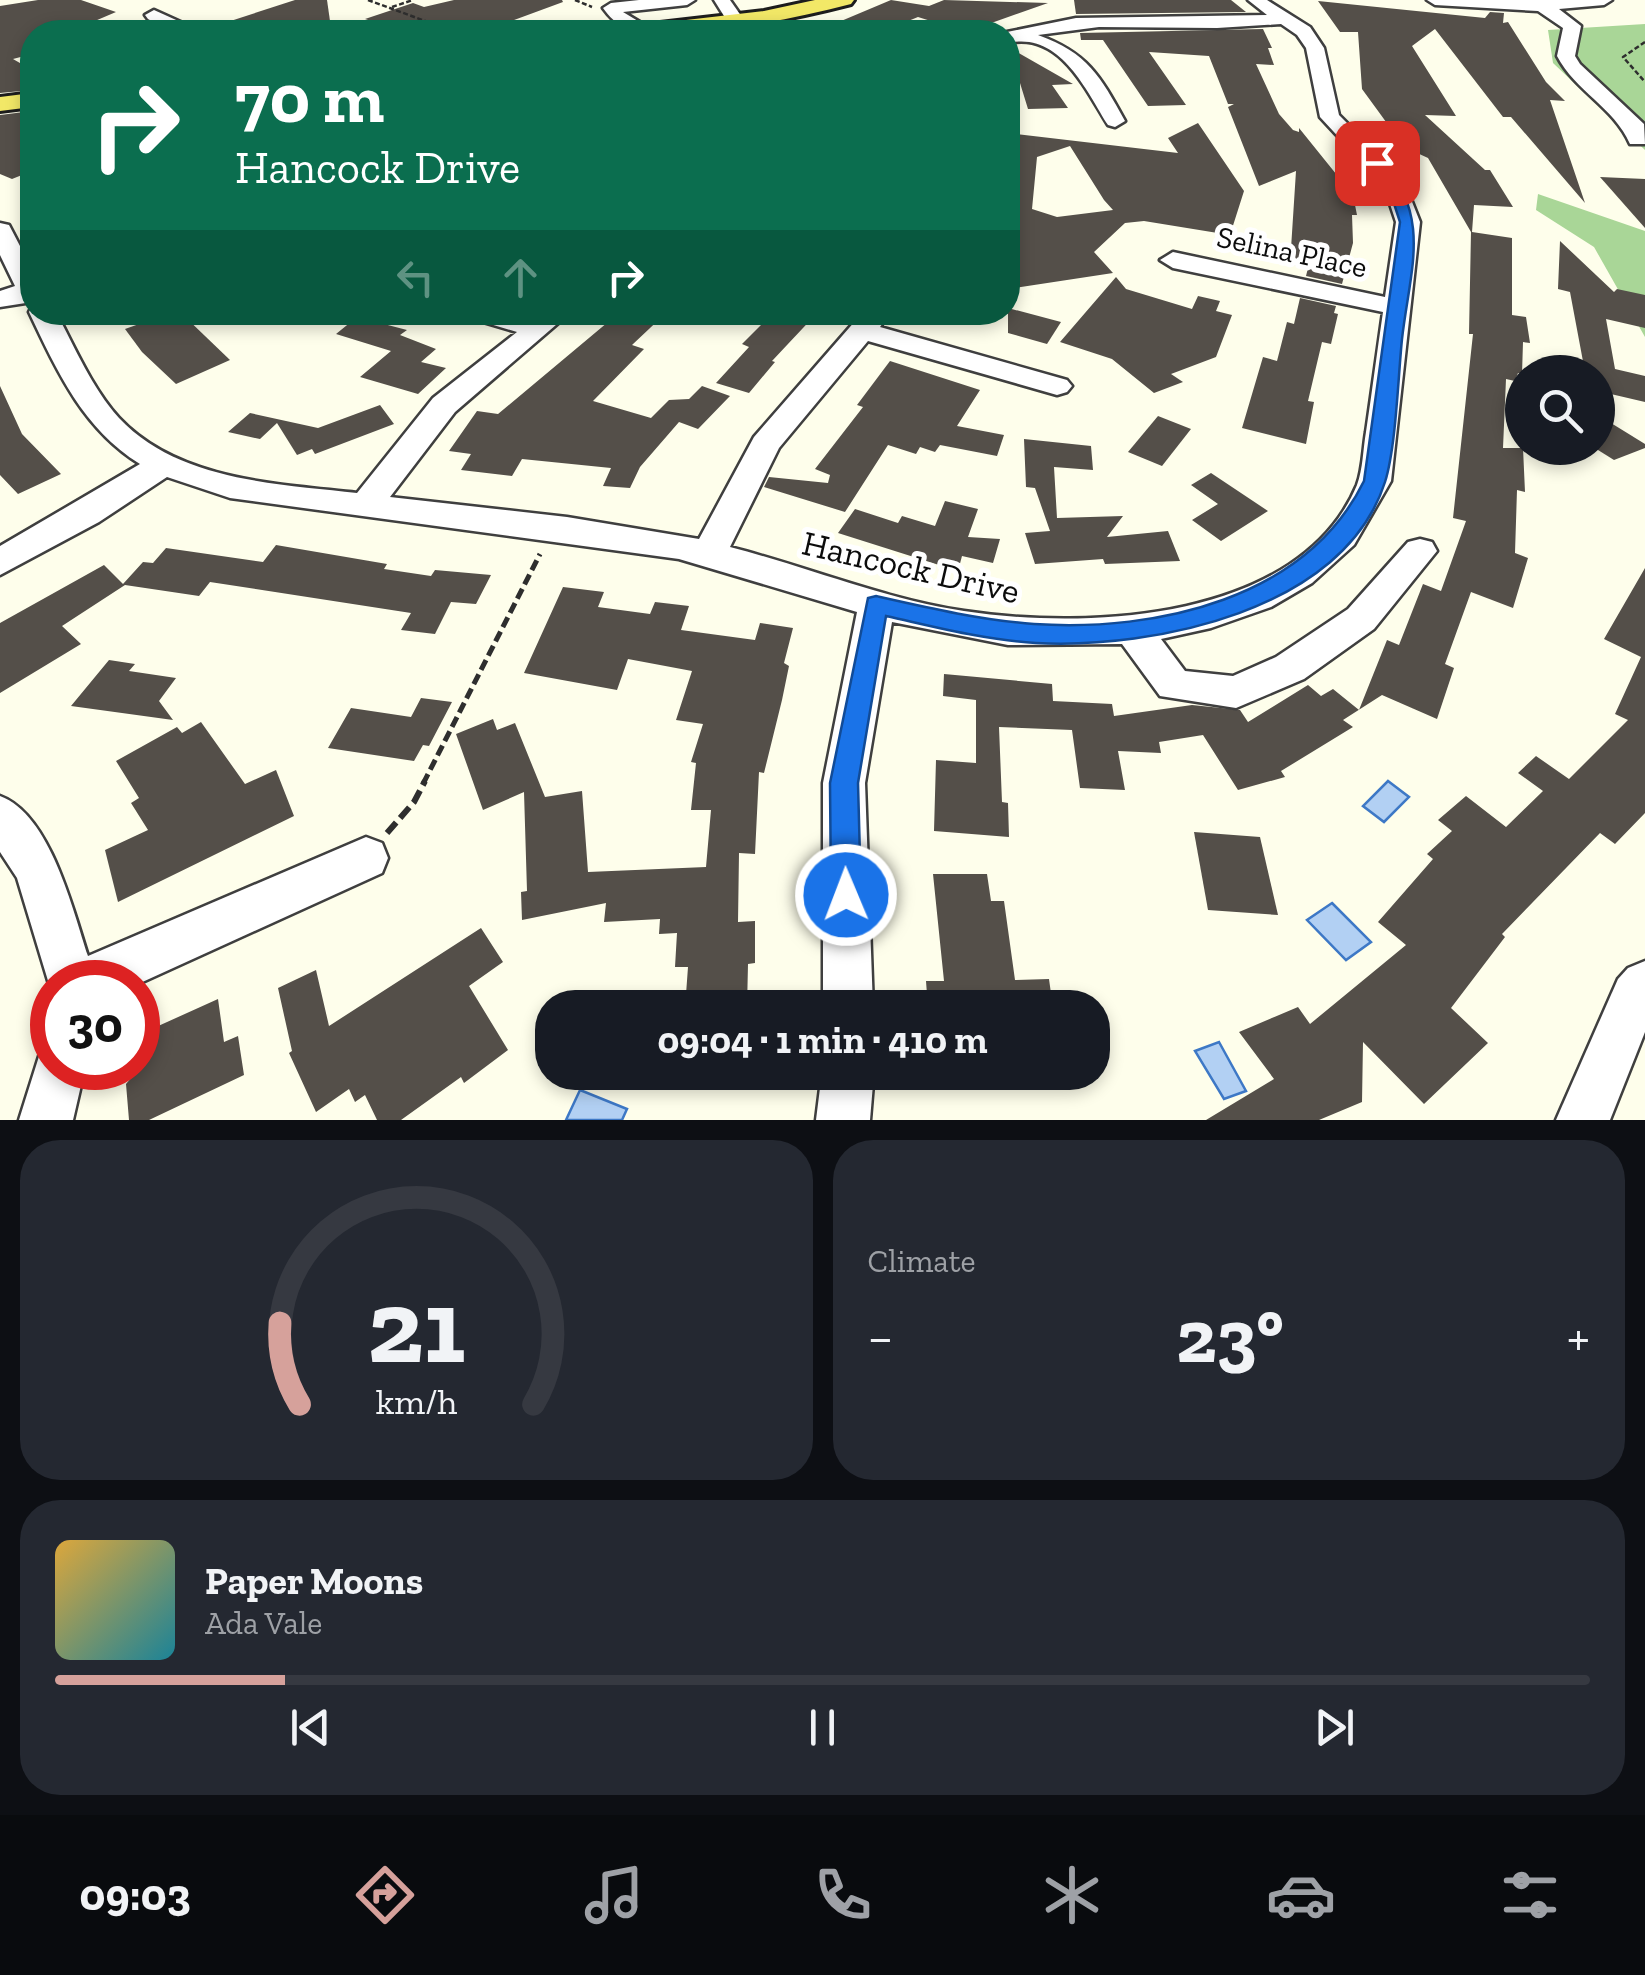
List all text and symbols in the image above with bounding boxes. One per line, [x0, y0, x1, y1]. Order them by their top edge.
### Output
text: 70 m [235, 56, 384, 140]
icon: right [70, 60, 200, 190]
pin [1335, 121, 1420, 206]
icon: arrive [1350, 136, 1405, 191]
text: Hancock Drive [235, 141, 520, 195]
street label: Selina Place [1214, 219, 1370, 285]
icon: left [388, 250, 443, 305]
icon: ahead [493, 250, 548, 305]
icon: right [598, 250, 653, 305]
map controls [1505, 355, 1615, 465]
button: search [1505, 355, 1615, 465]
street label: Hancock Drive [798, 522, 1024, 612]
position arrow [794, 843, 898, 947]
speed limit sign: 30 [30, 960, 160, 1090]
text: 09:04 · 1 min · 410 m [657, 1017, 988, 1063]
text: Climate [868, 1242, 976, 1280]
text: 21 [367, 1264, 465, 1389]
text: 23° [1176, 1291, 1284, 1381]
text: − [868, 1304, 893, 1370]
text: + [1567, 1304, 1590, 1370]
text: km/h [375, 1380, 457, 1423]
text: Paper Moons [205, 1558, 423, 1604]
text: Ada Vale [205, 1604, 322, 1642]
icon: previous [283, 1700, 338, 1755]
icon: pause [795, 1700, 850, 1755]
icon: next [1307, 1700, 1362, 1755]
icon: directions [350, 1860, 420, 1930]
icon: music [579, 1860, 649, 1930]
icon: phone [808, 1860, 878, 1930]
icon: climate [1037, 1860, 1107, 1930]
icon: car [1266, 1860, 1336, 1930]
icon: filters [1495, 1860, 1565, 1930]
text: 09:03 [80, 1868, 191, 1922]

